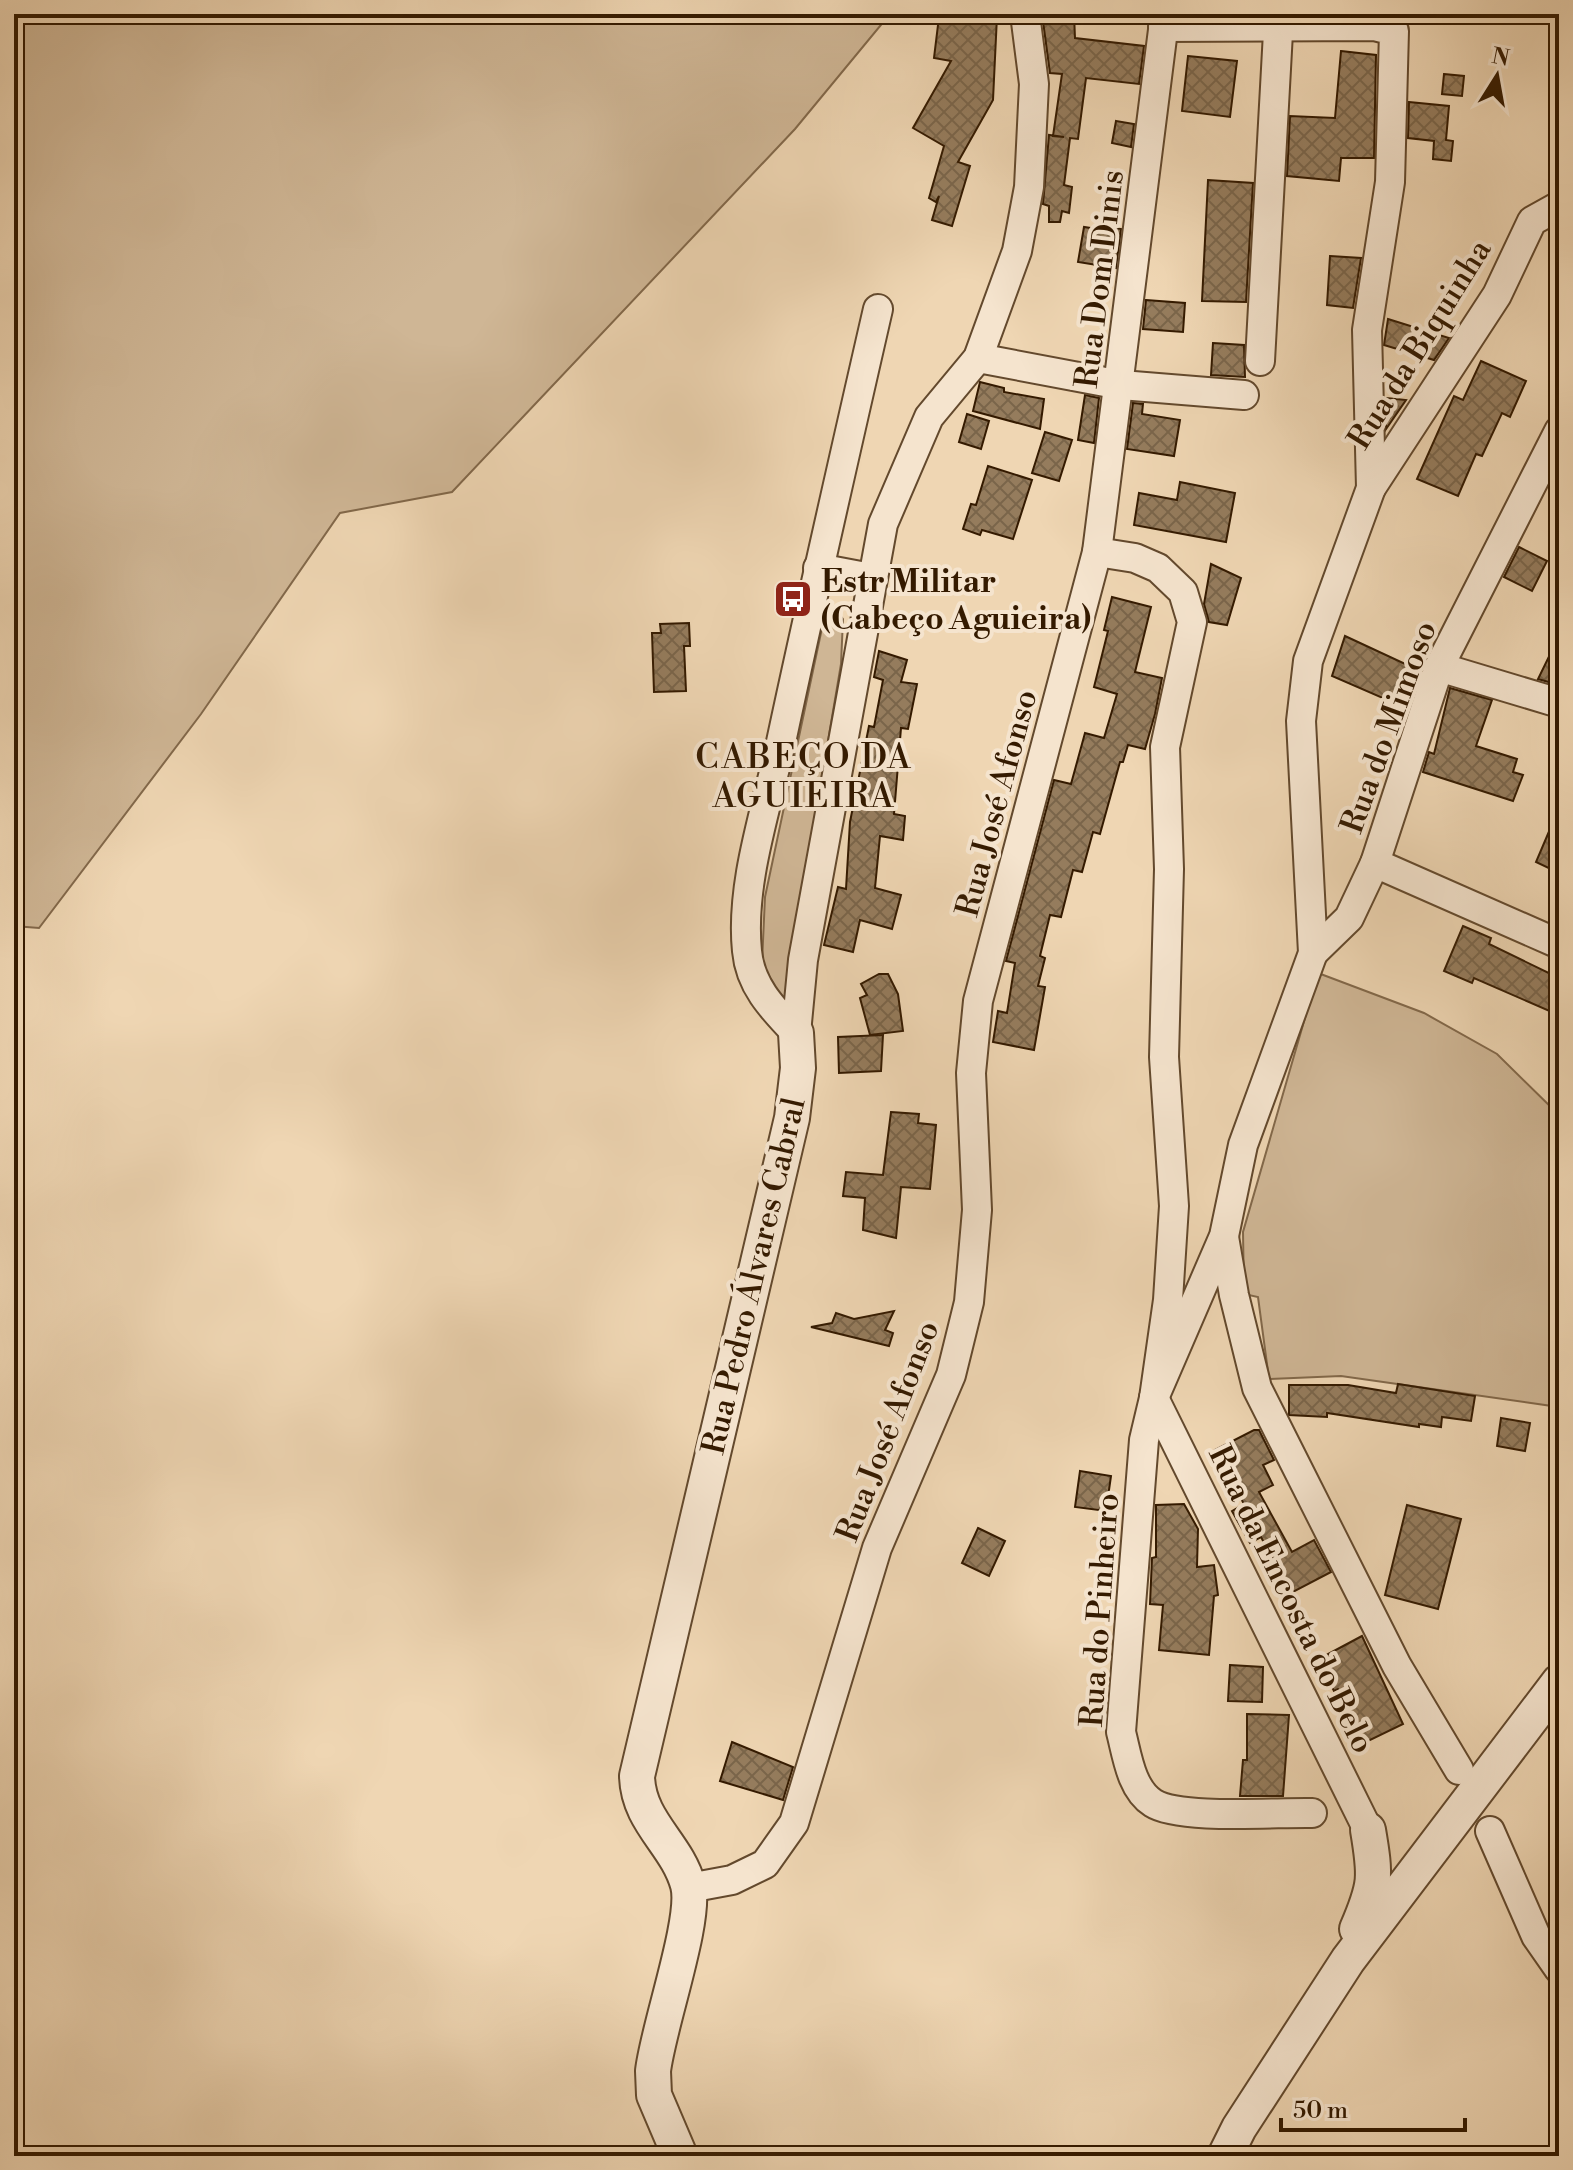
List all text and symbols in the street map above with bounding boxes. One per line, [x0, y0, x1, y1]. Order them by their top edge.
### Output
north arrow [1457, 36, 1537, 116]
text: N [1489, 43, 1512, 73]
street label: Rua Dom Dinis [1067, 168, 1133, 391]
street label: Rua da Biquinha [1339, 231, 1501, 457]
place label: Estr Militar (Cabeço Aguieira) [821, 562, 1091, 639]
bus stop icon: Estr Militar (Cabeço Aguieira) [772, 578, 814, 620]
street label: Rua do Mimoso [1332, 616, 1446, 839]
street label: Rua José Afonso [947, 685, 1047, 921]
district label: CABEÇO DA AGUIEIRA [695, 737, 913, 818]
street label: Rua Pedro Álvares Cabral [691, 1093, 815, 1459]
street label: Rua José Afonso [827, 1315, 948, 1548]
street label: Rua da Encosta do Belo [1199, 1439, 1383, 1760]
street label: Rua do Pinheiro [1072, 1492, 1128, 1728]
scale bar [1281, 2082, 1465, 2132]
text: 50 m [1293, 2096, 1348, 2126]

